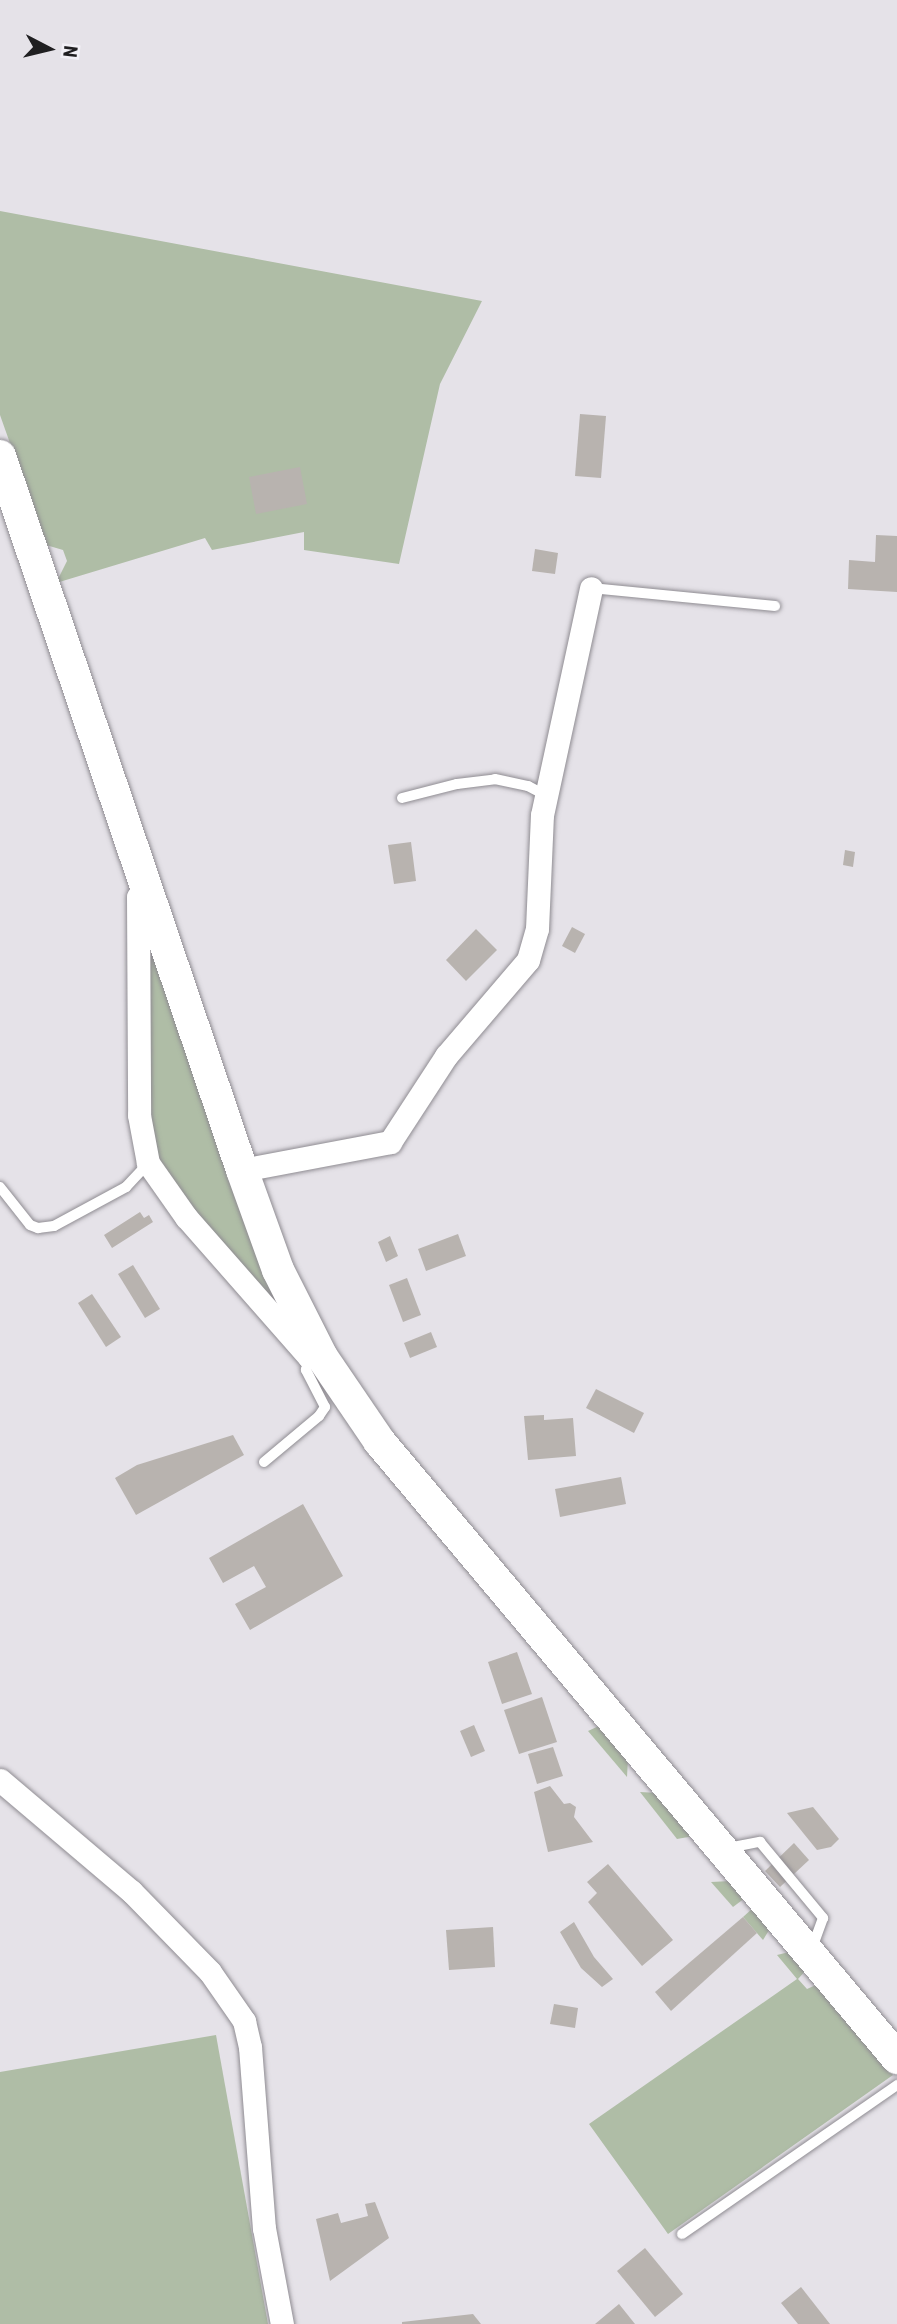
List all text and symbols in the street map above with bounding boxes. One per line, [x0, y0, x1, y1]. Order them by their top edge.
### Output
north arrow [14, 14, 84, 84]
text: N [58, 44, 82, 59]

